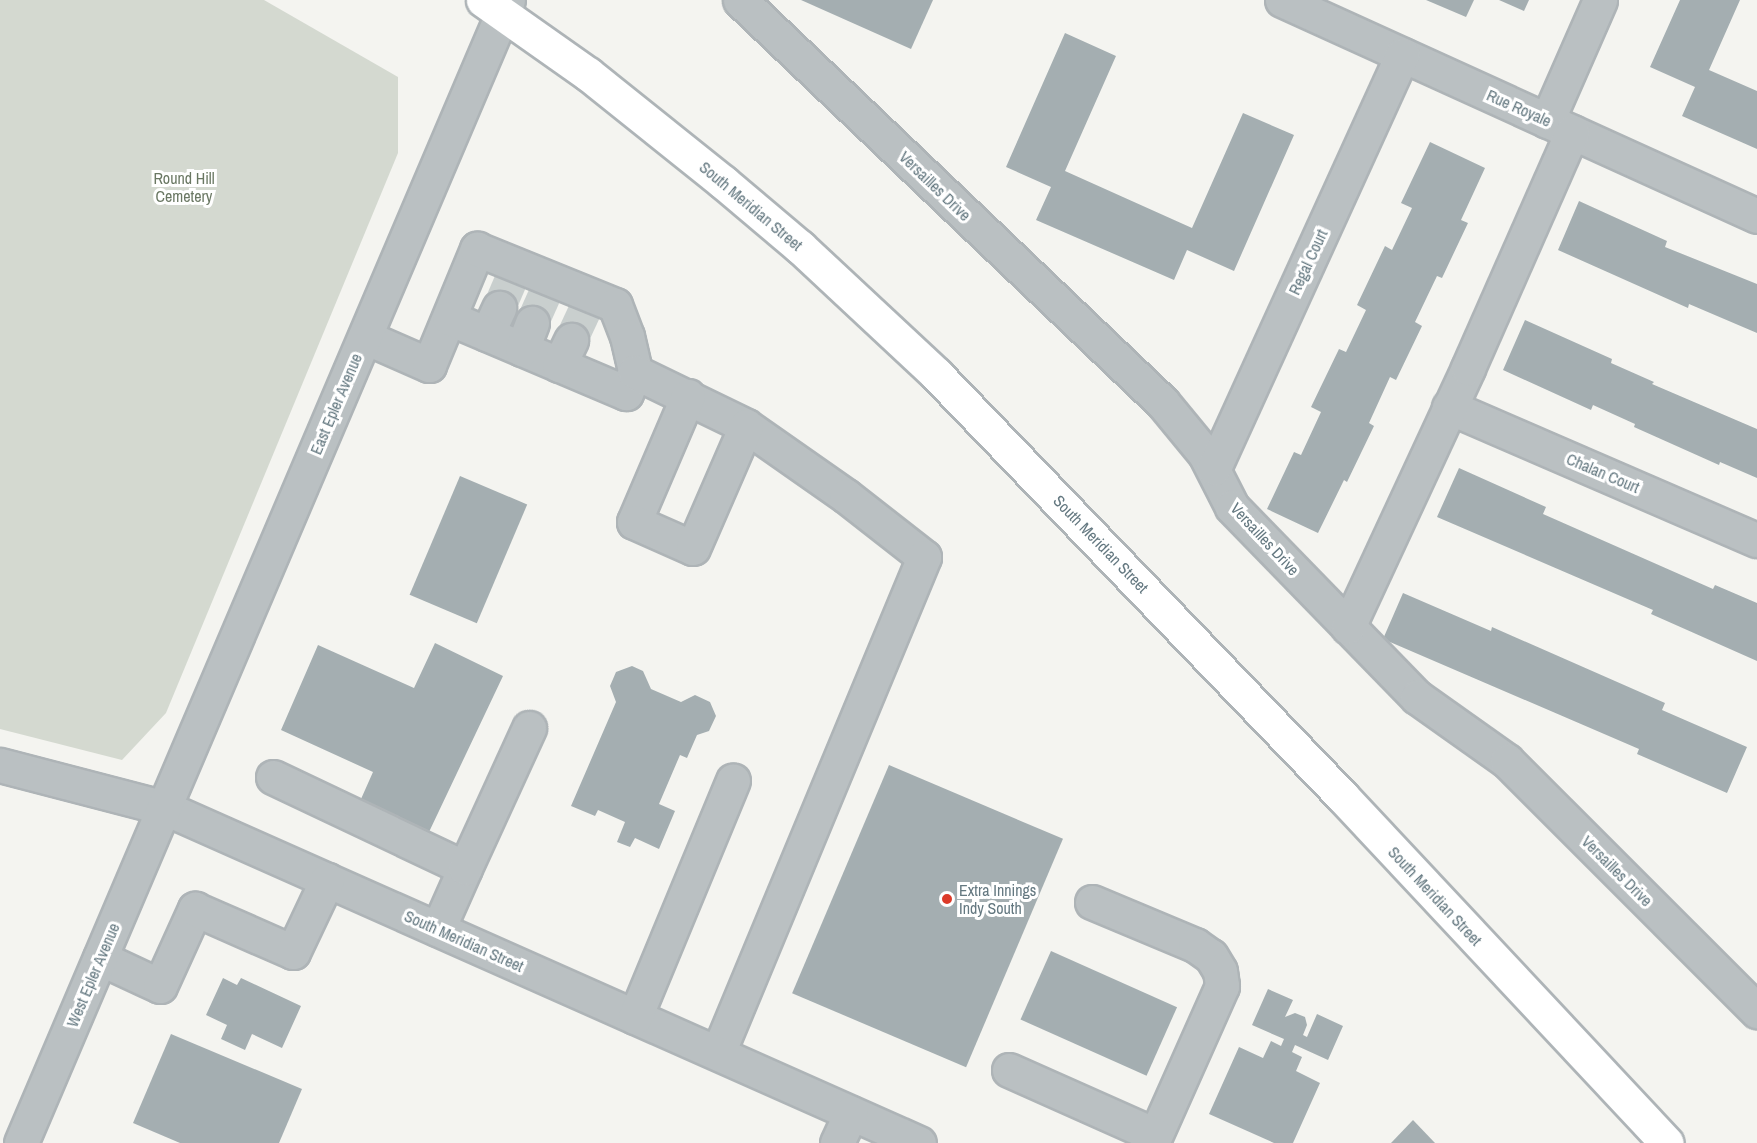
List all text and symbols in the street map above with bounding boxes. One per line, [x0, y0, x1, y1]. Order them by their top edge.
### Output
street label: Rue Royale [1484, 85, 1554, 131]
street label: Versailles Drive [895, 147, 975, 225]
street label: South Meridian Street [696, 157, 806, 255]
park label: Round Hill Cemetery [153, 168, 215, 206]
street label: Regal Court [1285, 226, 1331, 298]
street label: East Epler Avenue [306, 350, 366, 458]
street label: Chalan Court [1564, 449, 1642, 497]
street label: South Meridian Street [1050, 491, 1152, 597]
street label: Versailles Drive [1227, 499, 1303, 579]
street label: Versailles Drive [1578, 832, 1656, 910]
street label: South Meridian Street [1384, 843, 1486, 949]
place label: Extra Innings Indy South [959, 880, 1036, 918]
marker: Extra Innings Indy South [940, 892, 954, 906]
street label: South Meridian Street [401, 906, 527, 976]
street label: West Epler Avenue [62, 920, 124, 1030]

